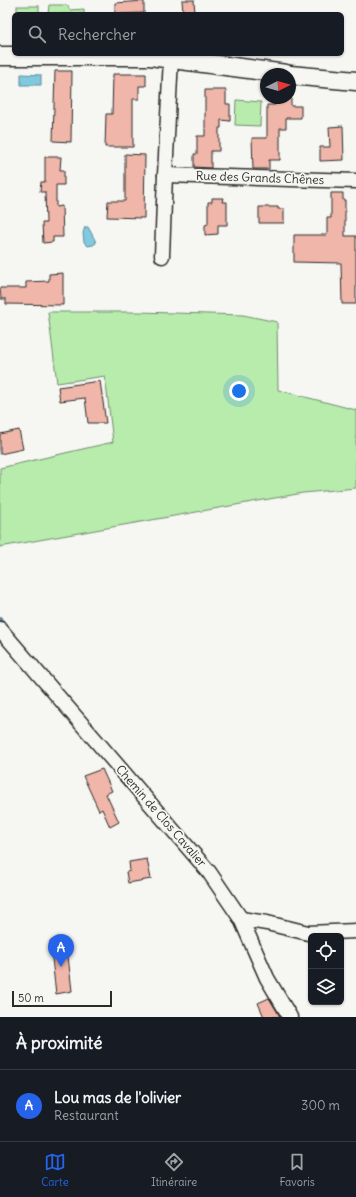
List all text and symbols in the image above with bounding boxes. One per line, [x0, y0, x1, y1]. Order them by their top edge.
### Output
search box [12, 12, 344, 56]
icon: search [26, 23, 48, 45]
text: Rechercher [58, 25, 136, 44]
north arrow [260, 68, 296, 104]
street label: Rue des Grands Chênes [196, 168, 324, 187]
your location [229, 381, 249, 401]
street label: Chemin de Clos Cavalier [113, 762, 210, 870]
map controls [308, 933, 344, 1005]
button: locate [308, 933, 344, 969]
pin: A [48, 934, 74, 967]
button: layers [308, 969, 344, 1005]
scale bar [12, 989, 112, 1008]
text: 50 m [18, 991, 44, 1005]
text: À proximité [16, 1032, 102, 1054]
text: Lou mas de l'olivier [54, 1088, 181, 1107]
text: A [25, 1097, 33, 1114]
text: 300 m [301, 1097, 340, 1114]
text: Restaurant [54, 1107, 119, 1124]
tab: Carte [41, 1151, 69, 1189]
tab: Itinéraire [151, 1151, 197, 1189]
tab: Favoris [279, 1151, 315, 1189]

